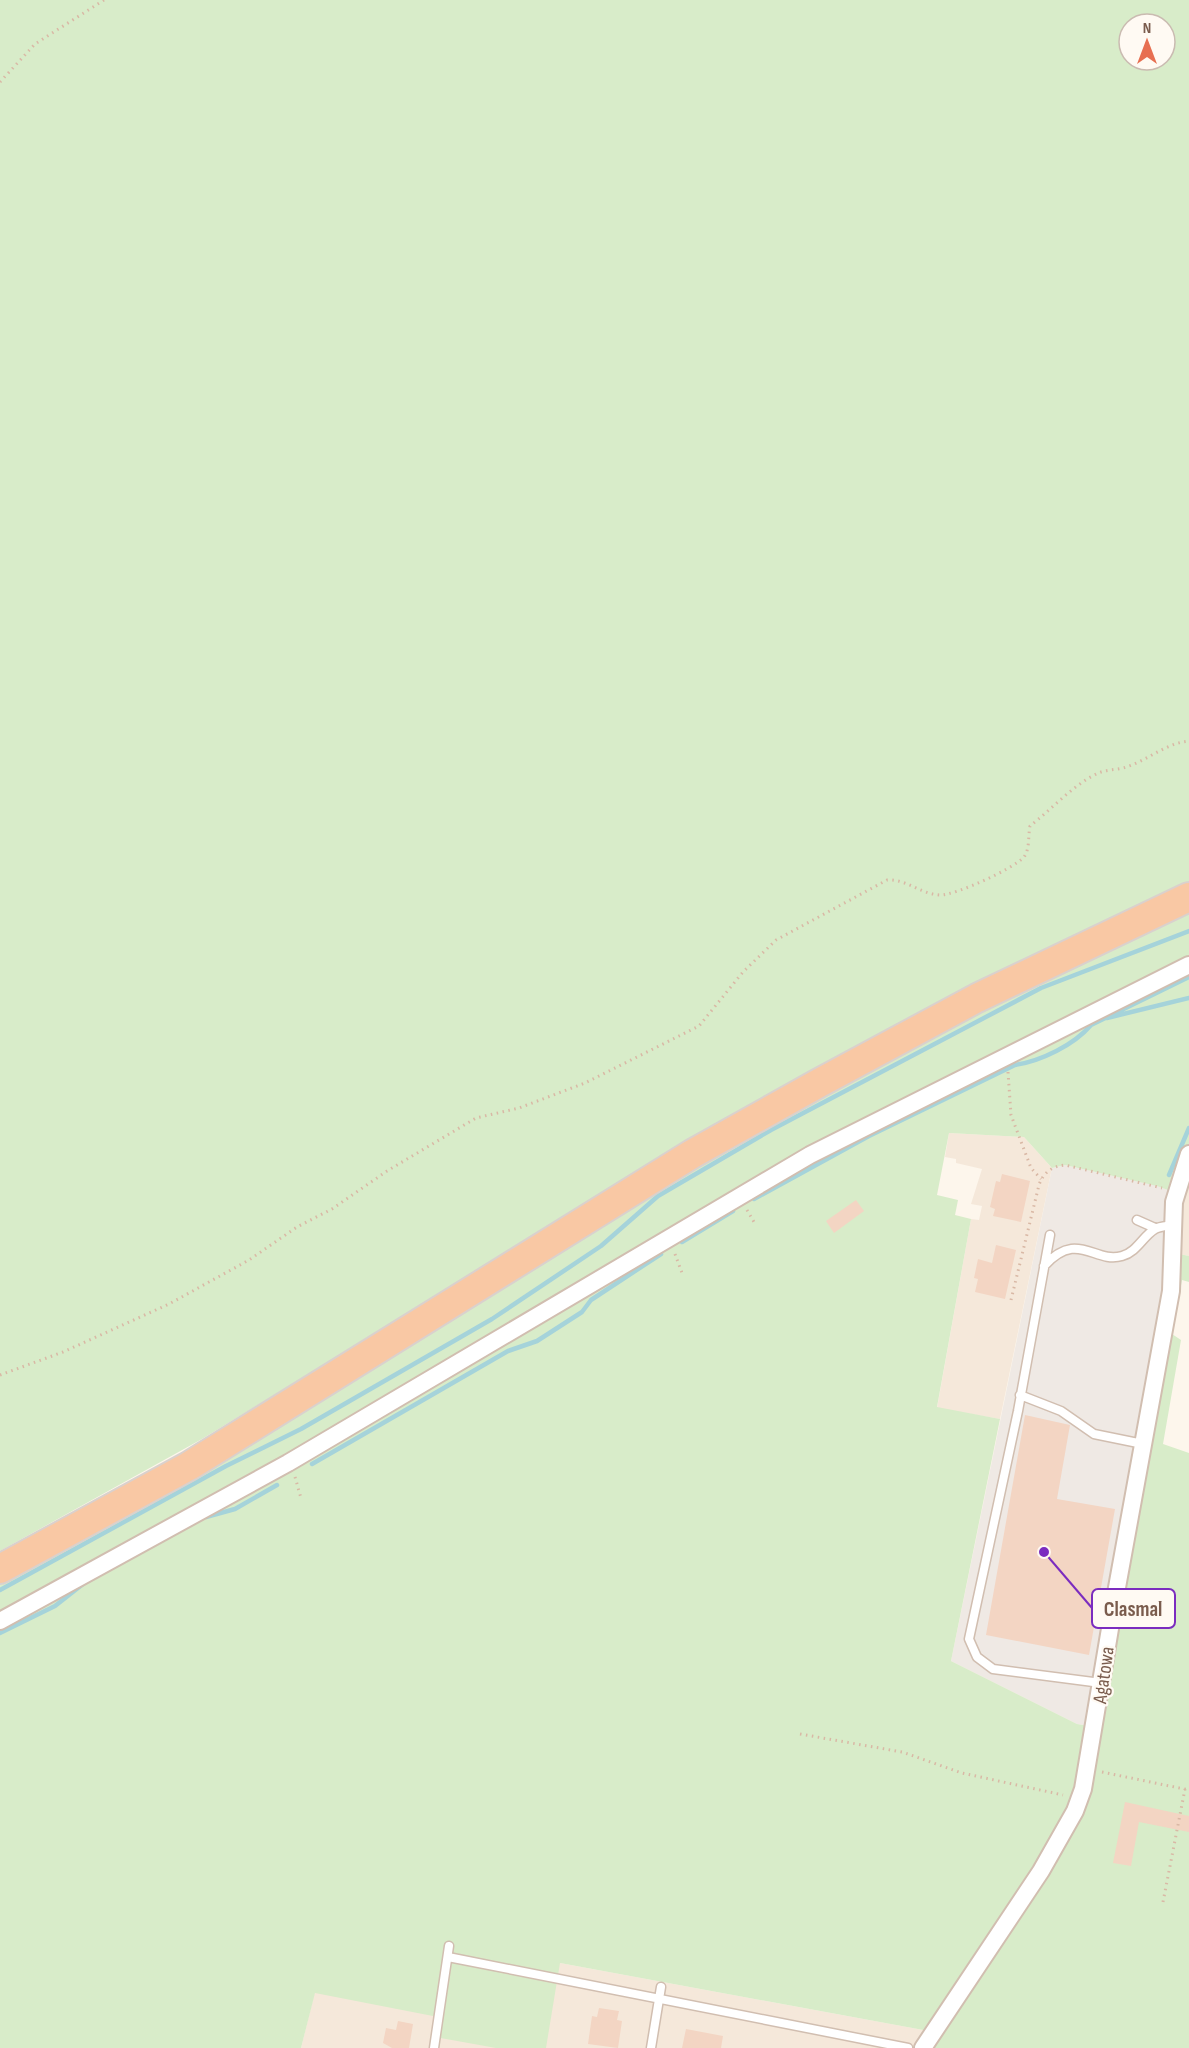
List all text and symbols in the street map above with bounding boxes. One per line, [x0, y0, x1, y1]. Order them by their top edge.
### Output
north arrow [1117, 12, 1177, 72]
text: N [1143, 19, 1151, 38]
callout: Clasmal [1092, 1589, 1175, 1628]
text: Clasmal [1104, 1597, 1162, 1622]
street label: Agatowa [1088, 1645, 1120, 1706]

